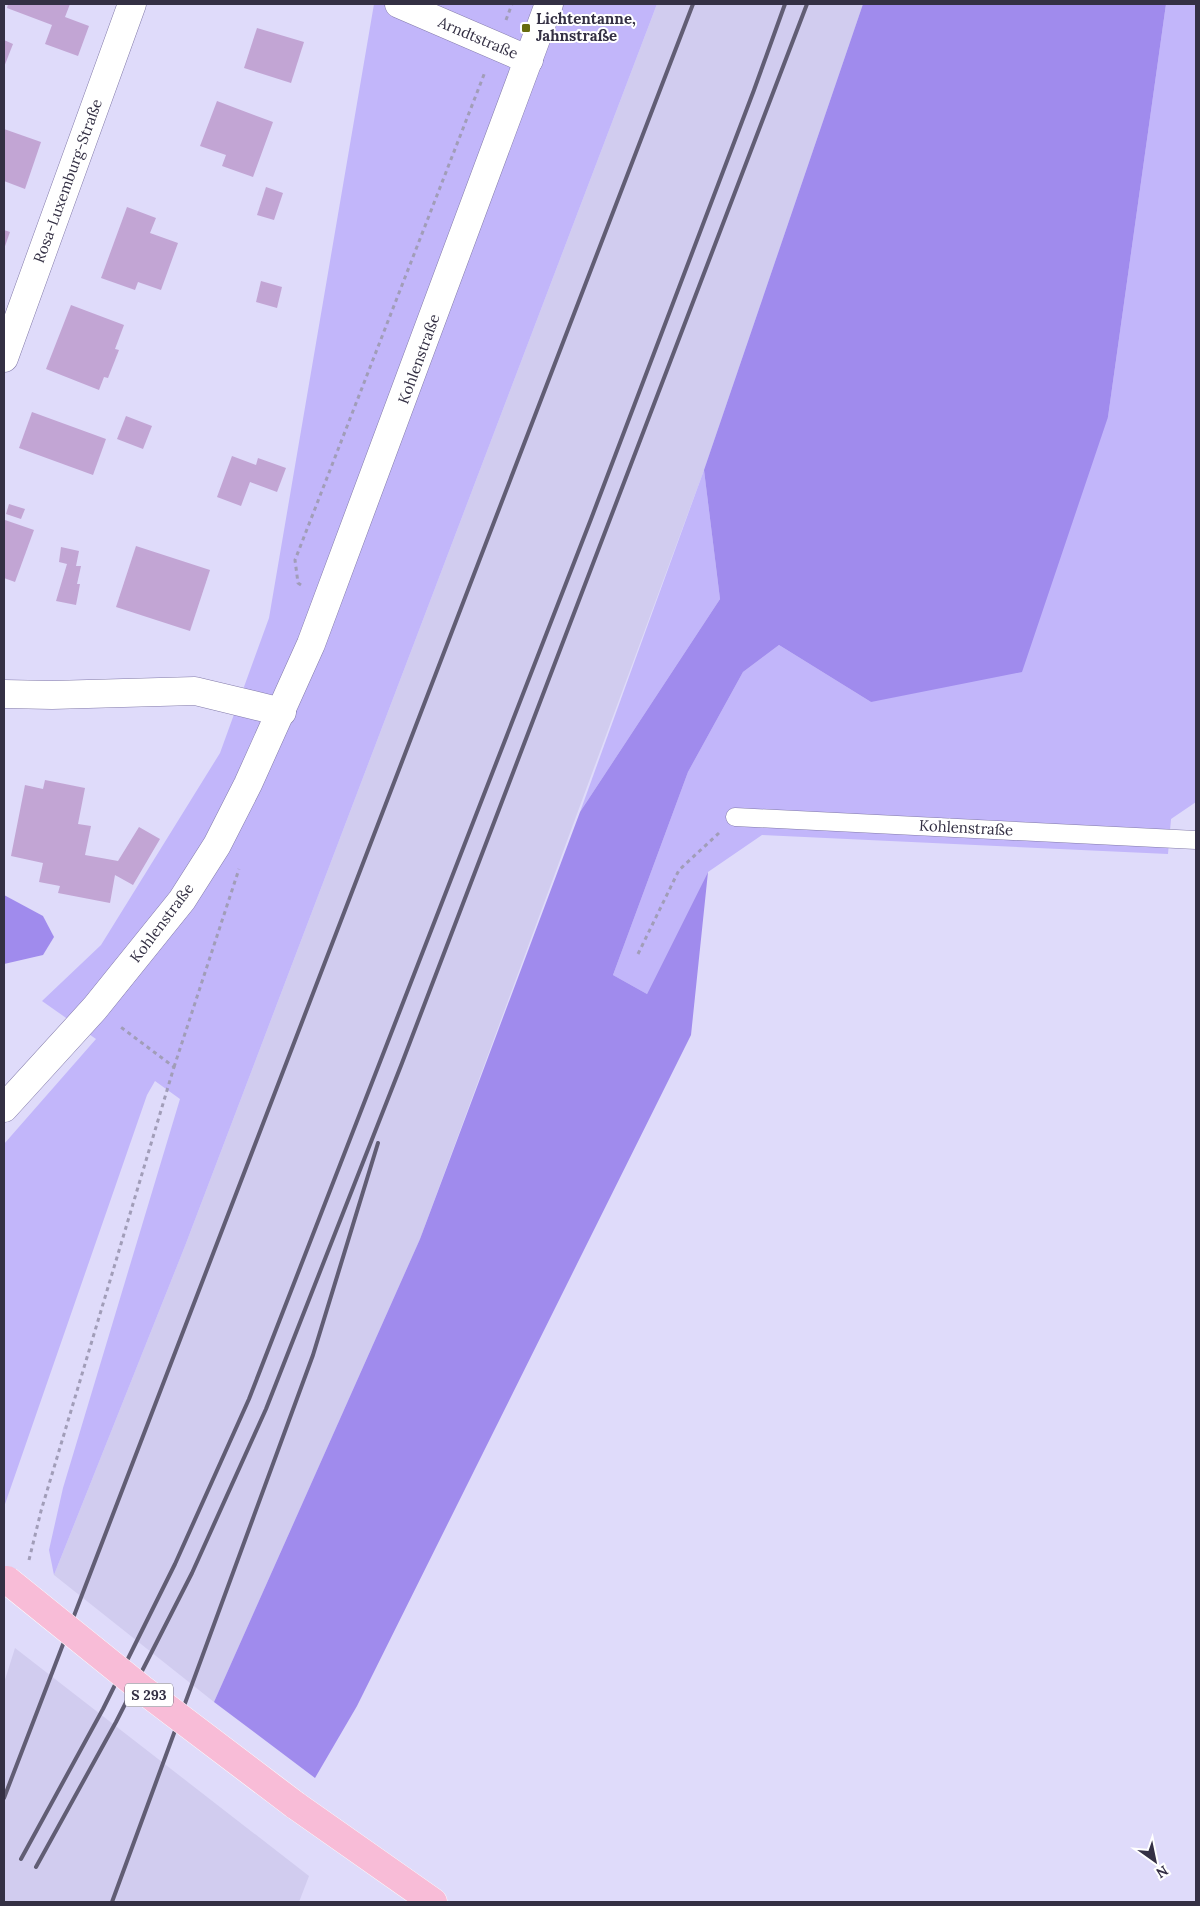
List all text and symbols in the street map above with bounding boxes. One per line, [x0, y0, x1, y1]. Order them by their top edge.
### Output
place label: Lichtentanne, Jahnstraße [536, 9, 636, 45]
street label: Arndtstraße [434, 12, 521, 63]
marker: Lichtentanne, Jahnstraße [520, 22, 532, 34]
street label: Rosa-Luxemburg-Straße [29, 96, 106, 265]
street label: Kohlenstraße [393, 311, 444, 406]
street label: Kohlenstraße [918, 816, 1014, 839]
street label: Kohlenstraße [126, 879, 198, 966]
road number: S 293 [125, 1684, 173, 1706]
north arrow [1130, 1836, 1180, 1886]
text: N [1152, 1861, 1172, 1882]

